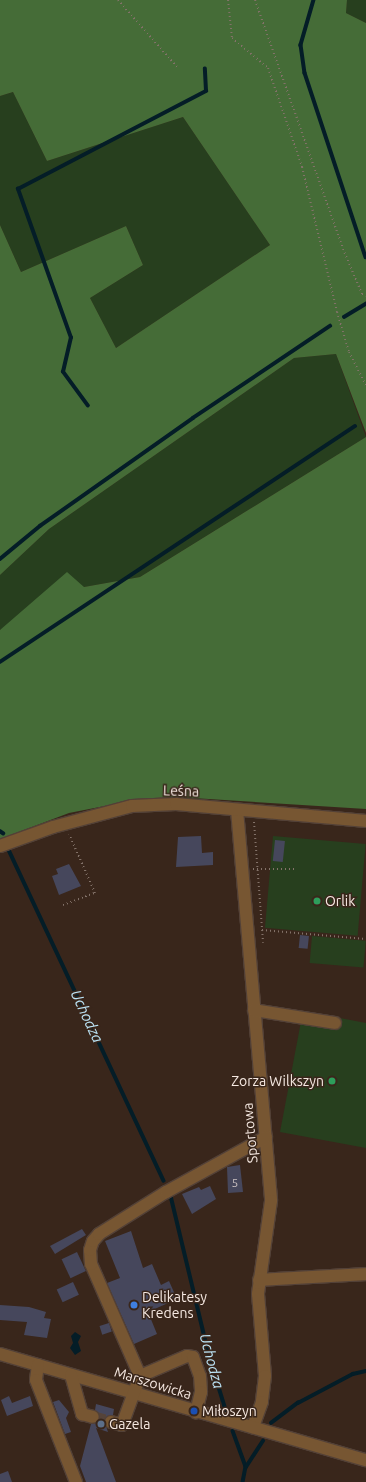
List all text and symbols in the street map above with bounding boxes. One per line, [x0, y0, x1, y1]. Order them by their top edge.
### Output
street label: Leśna [163, 782, 199, 800]
place label: Orlik [325, 893, 355, 909]
marker: Orlik [312, 896, 322, 906]
water label: Uchodza [67, 987, 107, 1045]
place label: Zorza Wilkszyn [231, 1073, 324, 1089]
marker: Zorza Wilkszyn [327, 1076, 337, 1086]
street label: Sportowa [239, 1102, 261, 1164]
house number: 5 [232, 1176, 238, 1190]
place label: Delikatesy Kredens [142, 1289, 207, 1322]
marker: Delikatesy Kredens [129, 1300, 139, 1310]
water label: Uchodza [196, 1331, 228, 1391]
street label: Marszowicka [112, 1363, 194, 1403]
place label: Miłoszyn [202, 1403, 257, 1419]
marker: Miłoszyn [189, 1406, 199, 1416]
place label: Gazela [109, 1416, 150, 1432]
marker: Gazela [96, 1419, 106, 1429]

